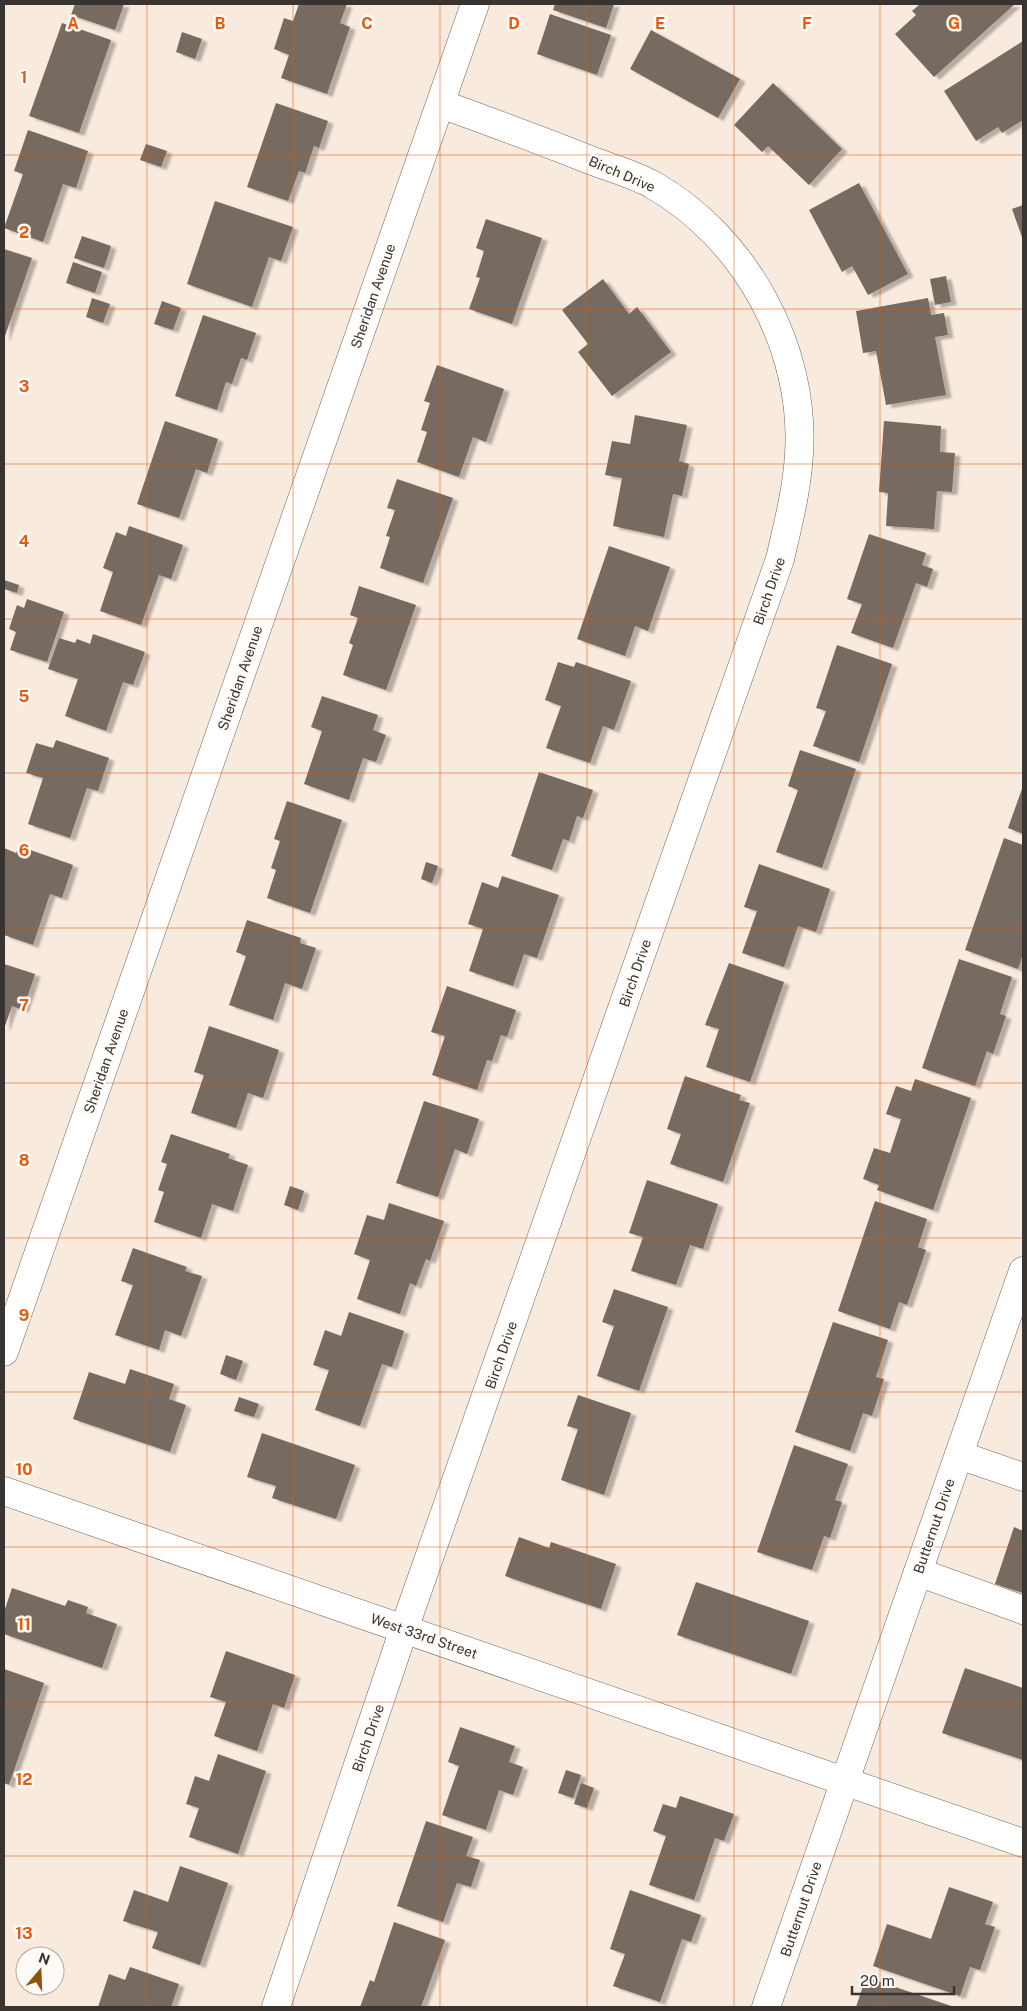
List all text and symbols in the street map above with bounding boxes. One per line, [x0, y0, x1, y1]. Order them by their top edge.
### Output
text: A [67, 14, 79, 33]
text: B [215, 14, 226, 33]
text: C [361, 14, 373, 33]
text: D [508, 14, 520, 33]
text: E [655, 14, 665, 33]
text: F [802, 14, 812, 33]
text: G [948, 14, 960, 33]
text: 1 [21, 68, 27, 87]
street label: Birch Drive [586, 153, 658, 195]
text: 2 [19, 223, 29, 242]
street label: Sheridan Avenue [348, 241, 398, 351]
text: 3 [19, 377, 29, 396]
text: 4 [19, 532, 30, 551]
street label: Birch Drive [750, 555, 788, 627]
street label: Sheridan Avenue [215, 623, 265, 733]
text: 5 [19, 687, 30, 706]
text: 6 [19, 841, 29, 860]
street label: Birch Drive [616, 937, 654, 1009]
text: 7 [19, 996, 29, 1015]
street label: Sheridan Avenue [81, 1006, 131, 1116]
text: 8 [19, 1151, 30, 1170]
text: 9 [19, 1306, 29, 1325]
street label: Birch Drive [482, 1319, 520, 1391]
text: 10 [15, 1460, 33, 1479]
street label: Butternut Drive [910, 1476, 958, 1576]
street label: West 33rd Street [368, 1610, 480, 1662]
text: 11 [17, 1615, 31, 1634]
street label: Birch Drive [349, 1702, 387, 1774]
text: 12 [15, 1770, 33, 1789]
street label: Butternut Drive [777, 1859, 825, 1959]
text: 13 [15, 1924, 33, 1943]
north arrow [15, 1946, 65, 1996]
text: N [36, 1949, 52, 1968]
scale bar [852, 1964, 954, 1996]
text: 20 m [860, 1972, 895, 1989]

